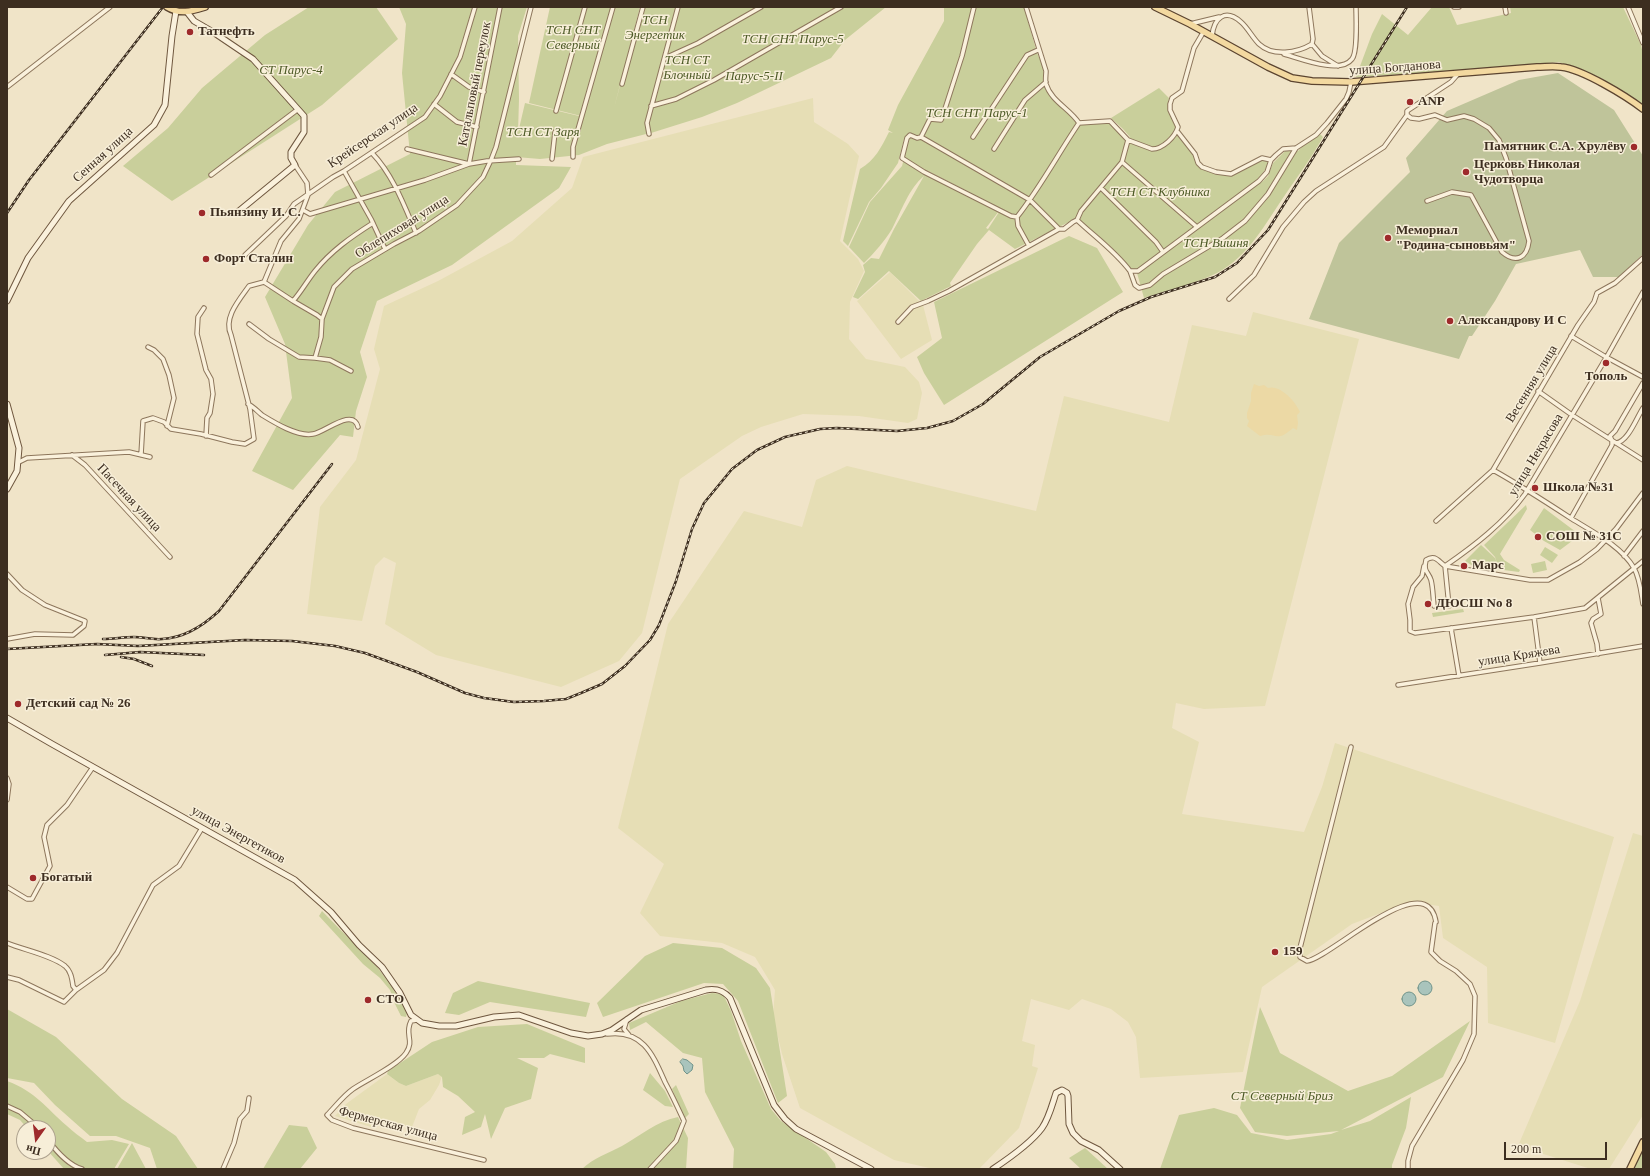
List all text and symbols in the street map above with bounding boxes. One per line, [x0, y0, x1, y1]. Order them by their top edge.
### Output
park label: ТСН Энергетик [625, 13, 685, 44]
street label: Катальповый переулок [455, 20, 495, 148]
park label: ТСН СНТ Северный [546, 23, 600, 54]
place label: Татнефть [198, 24, 255, 40]
marker: Татнефть [185, 27, 195, 37]
park label: ТСН СНТ Парус-5 [742, 32, 844, 48]
park label: ТСН СТ Блочный [663, 53, 711, 84]
street label: улица Богданова [1349, 57, 1441, 79]
park label: СТ Парус-4 [259, 63, 323, 79]
park label: Парус-5-II [725, 69, 783, 85]
place label: ANP [1418, 94, 1445, 110]
marker: ANP [1405, 97, 1415, 107]
street label: Крейсерская улица [325, 100, 421, 172]
park label: ТСН СНТ Парус-1 [926, 106, 1028, 122]
street label: Сенная улица [70, 124, 136, 186]
park label: ТСН СТ Заря [507, 125, 579, 141]
place label: Памятник С.А. Хрулёву [1484, 139, 1626, 155]
marker: Памятник С.А. Хрулёву [1629, 142, 1639, 152]
place label: Церковь Николая Чудотворца [1474, 157, 1580, 188]
marker: Церковь Николая Чудотворца [1461, 167, 1471, 177]
park label: ТСН СТ Клубника [1110, 185, 1210, 201]
street label: Облепиховая улица [352, 192, 452, 262]
place label: Пьянзину И. С. [210, 205, 301, 221]
marker: Пьянзину И. С. [197, 208, 207, 218]
place label: Мемориал "Родина-сыновьям" [1396, 223, 1516, 254]
marker: Мемориал "Родина-сыновьям" [1383, 233, 1393, 243]
park label: ТСН Вишня [1183, 236, 1249, 252]
place label: Форт Сталин [214, 251, 293, 267]
marker: Форт Сталин [201, 254, 211, 264]
place label: Александрову И С [1458, 313, 1567, 329]
marker: Александрову И С [1445, 316, 1455, 326]
street label: Весенняя улица [1503, 342, 1561, 426]
marker: Тополь [1601, 358, 1611, 368]
place label: Тополь [1585, 369, 1627, 385]
street label: улица Некрасова [1505, 411, 1567, 499]
street label: Пасечная улица [94, 461, 164, 535]
place label: Школа №31 [1543, 480, 1614, 496]
marker: Школа №31 [1530, 483, 1540, 493]
place label: СОШ № 31С [1546, 529, 1622, 545]
marker: СОШ № 31С [1533, 532, 1543, 542]
place label: Марс [1472, 558, 1504, 574]
marker: Марс [1459, 561, 1469, 571]
place label: ДЮСШ No 8 [1436, 596, 1512, 612]
marker: ДЮСШ No 8 [1423, 599, 1433, 609]
street label: улица Кряжева [1477, 642, 1561, 670]
place label: Детский сад № 26 [26, 696, 130, 712]
marker: Детский сад № 26 [13, 699, 23, 709]
street label: улица Энергетиков [188, 803, 288, 867]
place label: Богатый [41, 870, 92, 886]
marker: Богатый [28, 873, 38, 883]
place label: 159 [1283, 944, 1302, 960]
marker: 159 [1270, 947, 1280, 957]
place label: СТО [376, 992, 404, 1008]
marker: СТО [363, 995, 373, 1005]
park label: СТ Северный Бриз [1231, 1089, 1333, 1105]
street label: Фермерская улица [337, 1103, 439, 1145]
north arrow [16, 1120, 56, 1160]
scale bar [1506, 1134, 1609, 1160]
text: 200 m [1511, 1142, 1541, 1156]
text: Пн [25, 1143, 42, 1158]

